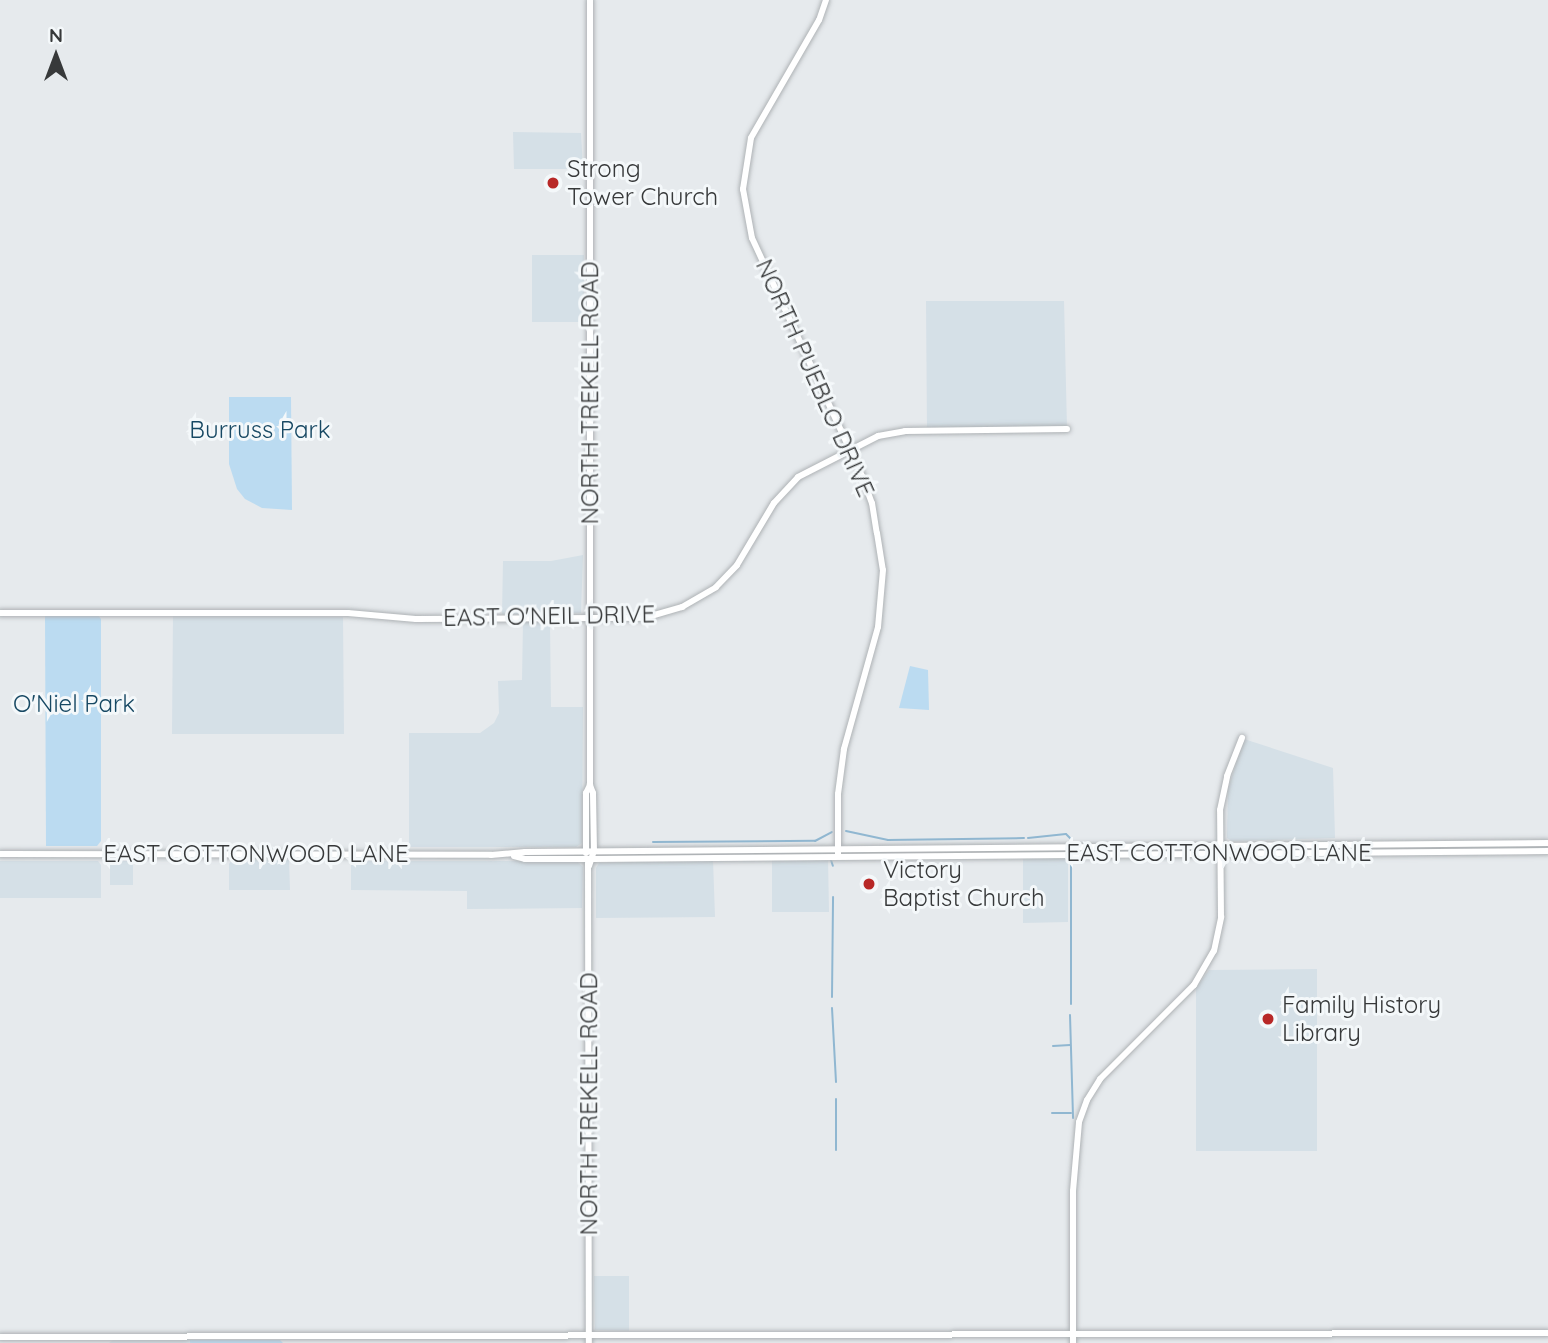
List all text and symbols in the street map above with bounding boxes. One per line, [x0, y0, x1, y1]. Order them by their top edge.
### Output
north arrow [21, 21, 91, 91]
text: N [49, 23, 63, 47]
place label: Strong Tower Church [567, 155, 718, 211]
marker: Strong Tower Church [545, 175, 561, 191]
street label: NORTH PUEBLO DRIVE [750, 255, 880, 501]
street label: NORTH TREKELL ROAD [576, 262, 604, 524]
park label: Burruss Park [189, 416, 331, 444]
street label: EAST O'NEIL DRIVE [443, 600, 655, 632]
park label: O'Niel Park [13, 690, 135, 718]
street label: EAST COTTONWOOD LANE [1066, 839, 1372, 867]
street label: EAST COTTONWOOD LANE [103, 840, 409, 868]
place label: Victory Baptist Church [883, 856, 1045, 912]
marker: Victory Baptist Church [861, 876, 877, 892]
street label: NORTH TREKELL ROAD [575, 973, 603, 1235]
place label: Family History Library [1282, 991, 1441, 1047]
marker: Family History Library [1260, 1011, 1276, 1027]

